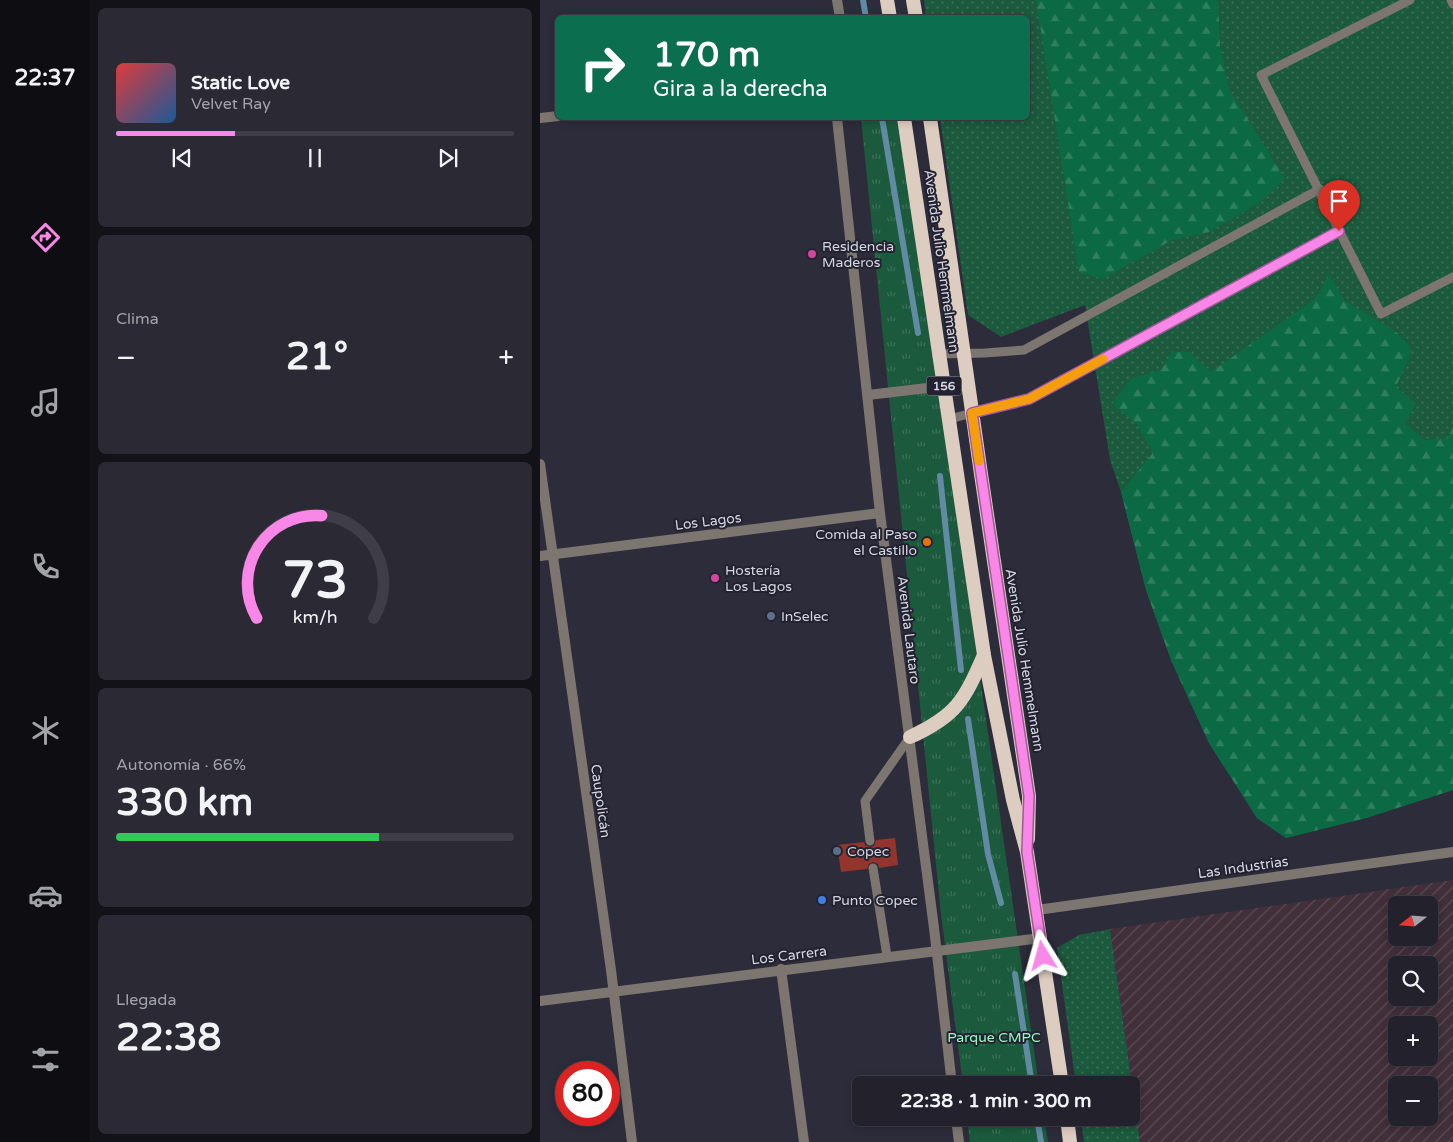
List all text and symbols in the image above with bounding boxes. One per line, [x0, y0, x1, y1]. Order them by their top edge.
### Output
text: 170 m [653, 34, 760, 76]
icon: right [570, 35, 635, 100]
text: 22:37 [15, 65, 75, 91]
text: Static Love [191, 72, 290, 94]
text: Gira a la derecha [653, 76, 828, 102]
text: Velvet Ray [191, 94, 271, 114]
icon: previous [168, 144, 196, 172]
icon: pause [301, 144, 329, 172]
icon: next [434, 144, 462, 172]
street label: Avenida Julio Hemmelmann [920, 168, 963, 354]
pin [1318, 180, 1360, 231]
icon: arrive [1325, 187, 1353, 215]
icon: directions [28, 220, 63, 255]
place label: Residencia Maderos [822, 238, 894, 271]
marker: Residencia Maderos [806, 248, 818, 260]
text: Clima [116, 309, 159, 329]
text: 21° [286, 334, 348, 380]
text: − [116, 341, 136, 375]
text: + [498, 341, 514, 375]
road number: 156 [926, 376, 962, 396]
icon: music [28, 385, 63, 420]
street label: Los Lagos [674, 509, 743, 534]
place label: Comida al Paso el Castillo [815, 526, 917, 559]
marker: Comida al Paso el Castillo [921, 536, 933, 548]
icon: phone [28, 549, 63, 584]
text: 73 [282, 549, 348, 612]
place label: Hostería Los Lagos [725, 562, 792, 595]
street label: Avenida Julio Hemmelmann [1002, 567, 1047, 753]
marker: Hostería Los Lagos [709, 572, 721, 584]
street label: Avenida Lautaro [893, 575, 924, 685]
text: km/h [293, 607, 337, 628]
place label: InSelec [781, 608, 829, 625]
marker: InSelec [765, 610, 777, 622]
icon: climate [28, 713, 63, 748]
text: Autonomía · 66% [116, 755, 246, 775]
street label: Caupolicán [587, 763, 614, 839]
text: 330 km [116, 780, 253, 826]
place label: Copec [847, 843, 889, 860]
marker: Copec [831, 845, 843, 857]
street label: Las Industrias [1197, 853, 1290, 882]
icon: car [28, 878, 63, 913]
place label: Punto Copec [832, 892, 918, 909]
marker: Punto Copec [816, 894, 828, 906]
north arrow [1388, 896, 1438, 946]
map controls [1388, 896, 1438, 1126]
position arrow [1016, 929, 1068, 981]
street label: Los Carrera [750, 942, 828, 969]
button: search [1388, 956, 1438, 1006]
text: Llegada [116, 990, 176, 1010]
text: 22:38 [116, 1015, 221, 1061]
button: + [1388, 1016, 1438, 1066]
park label: Parque CMPC [947, 1029, 1041, 1046]
icon: filters [28, 1042, 63, 1077]
speed limit sign: 80 [555, 1061, 620, 1126]
button: − [1388, 1076, 1438, 1126]
text: 22:38 · 1 min · 300 m [900, 1090, 1092, 1112]

